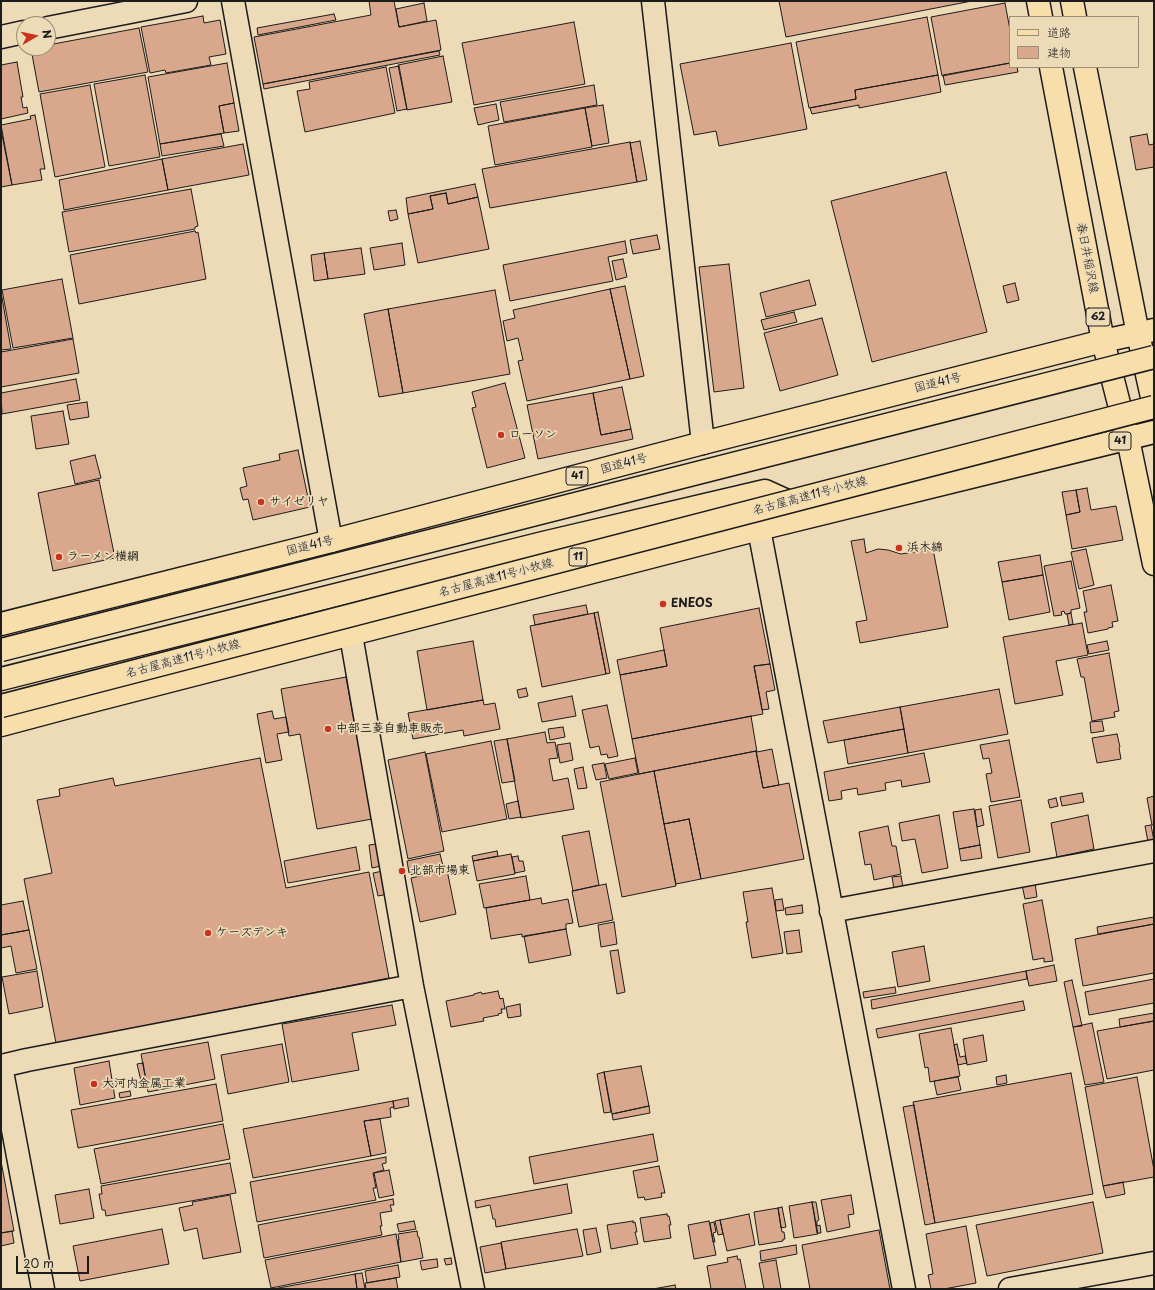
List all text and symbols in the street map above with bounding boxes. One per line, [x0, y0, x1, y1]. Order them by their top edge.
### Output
north arrow [16, 16, 56, 56]
legend [1009, 16, 1139, 68]
text: 道路 [1047, 23, 1071, 41]
text: N [38, 29, 56, 40]
text: 建物 [1047, 43, 1071, 61]
street label: 春日井稲沢線 [1073, 221, 1101, 295]
road number: 62 [1086, 308, 1110, 326]
street label: 国道41号 [913, 370, 963, 396]
place label: ローソン [509, 428, 557, 442]
marker: ローソン [496, 430, 506, 440]
road number: 41 [1109, 432, 1131, 450]
street label: 国道41号 [599, 451, 649, 477]
road number: 41 [566, 467, 588, 485]
street label: 名古屋高速11号小牧線 [751, 474, 869, 518]
place label: サイゼリヤ [269, 495, 329, 509]
marker: サイゼリヤ [256, 497, 266, 507]
street label: 国道41号 [285, 533, 335, 559]
place label: 浜木綿 [907, 541, 943, 555]
marker: 浜木綿 [894, 543, 904, 553]
road number: 11 [569, 548, 587, 566]
place label: ラーメン横綱 [67, 550, 139, 564]
marker: ラーメン横綱 [54, 552, 64, 562]
street label: 名古屋高速11号小牧線 [437, 556, 555, 600]
place label: ENEOS [671, 597, 713, 611]
marker: ENEOS [658, 599, 668, 609]
street label: 名古屋高速11号小牧線 [124, 637, 242, 681]
place label: 中部三菱自動車販売 [336, 722, 444, 736]
marker: 中部三菱自動車販売 [323, 724, 333, 734]
place label: 北部市場東 [410, 864, 470, 878]
marker: 北部市場東 [397, 866, 407, 876]
place label: ケーズデンキ [216, 926, 288, 940]
marker: ケーズデンキ [203, 928, 213, 938]
place label: 大河内金属工業 [102, 1077, 186, 1091]
marker: 大河内金属工業 [89, 1079, 99, 1089]
scale bar [18, 1248, 91, 1274]
text: 20 m [23, 1254, 54, 1272]

